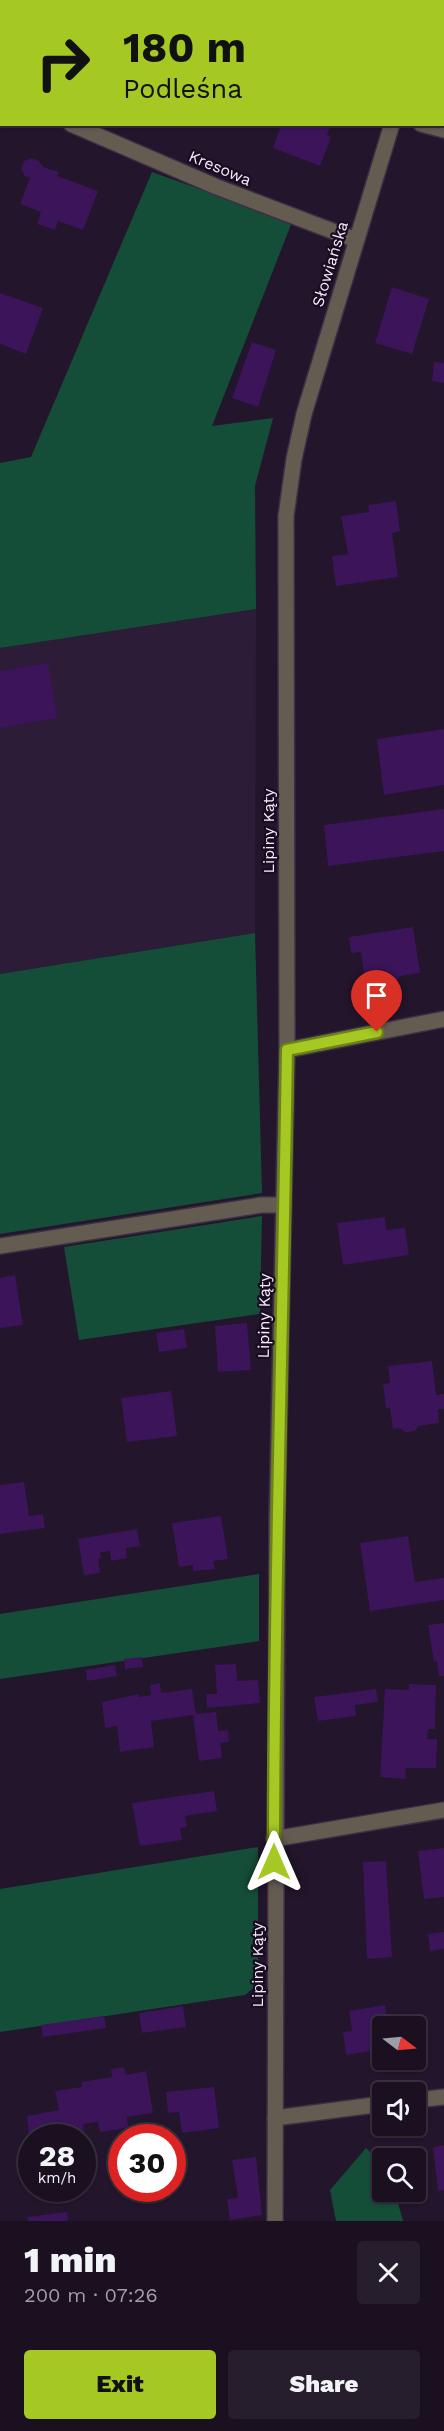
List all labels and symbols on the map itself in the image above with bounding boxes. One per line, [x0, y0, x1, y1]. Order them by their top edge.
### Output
street label: Kresowa [186, 146, 254, 190]
street label: Słowiańska [308, 219, 352, 309]
street label: Lipiny Kąty [259, 788, 278, 874]
pin [351, 970, 402, 1032]
street label: Lipiny Kąty [254, 1273, 274, 1359]
position arrow [242, 1830, 306, 1894]
street label: Lipiny Kąty [248, 1922, 267, 2008]
north arrow [372, 2016, 426, 2070]
speed limit sign: 30 [108, 2124, 186, 2202]

